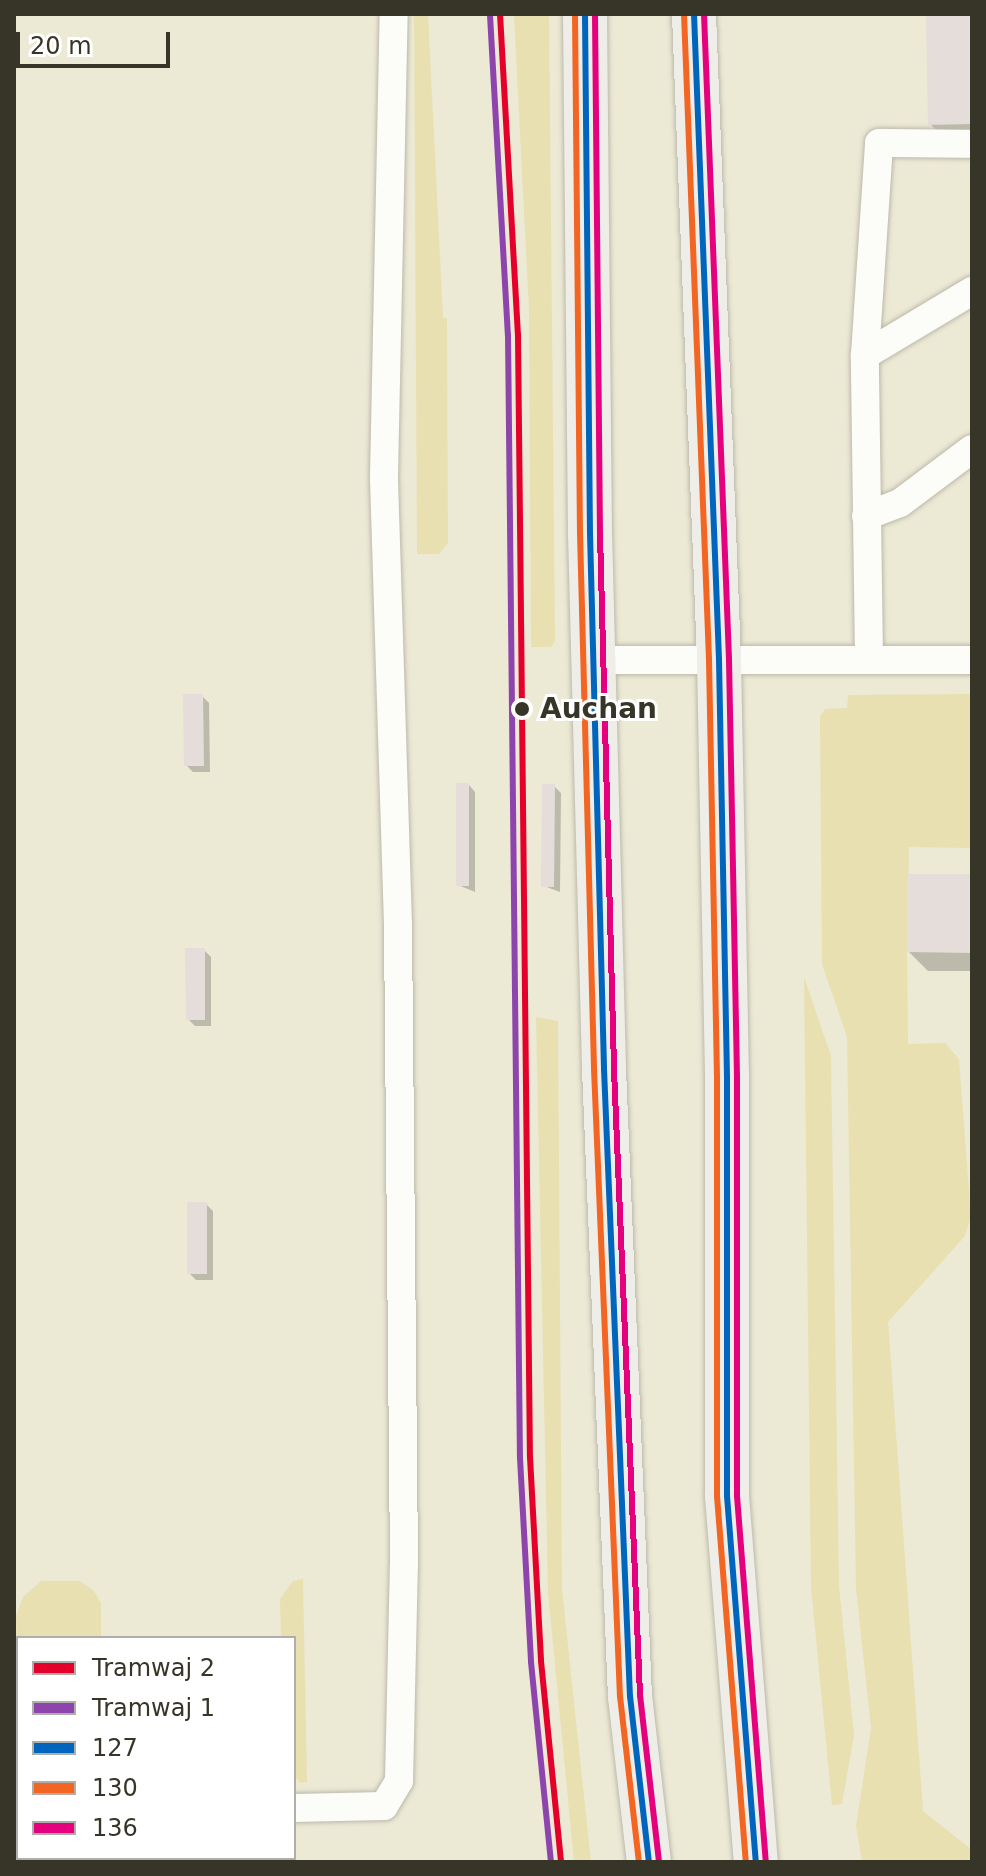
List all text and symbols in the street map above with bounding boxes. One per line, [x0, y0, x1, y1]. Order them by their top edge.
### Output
scale bar [20, 16, 174, 66]
text: 20 m [30, 32, 92, 60]
place label: Auchan [540, 692, 657, 726]
marker: Auchan [511, 698, 533, 720]
legend [16, 1636, 296, 1860]
text: Tramwaj 2 [92, 1654, 215, 1682]
text: Tramwaj 1 [92, 1694, 215, 1722]
text: 127 [92, 1734, 138, 1762]
text: 130 [92, 1774, 138, 1802]
text: 136 [92, 1814, 138, 1842]

